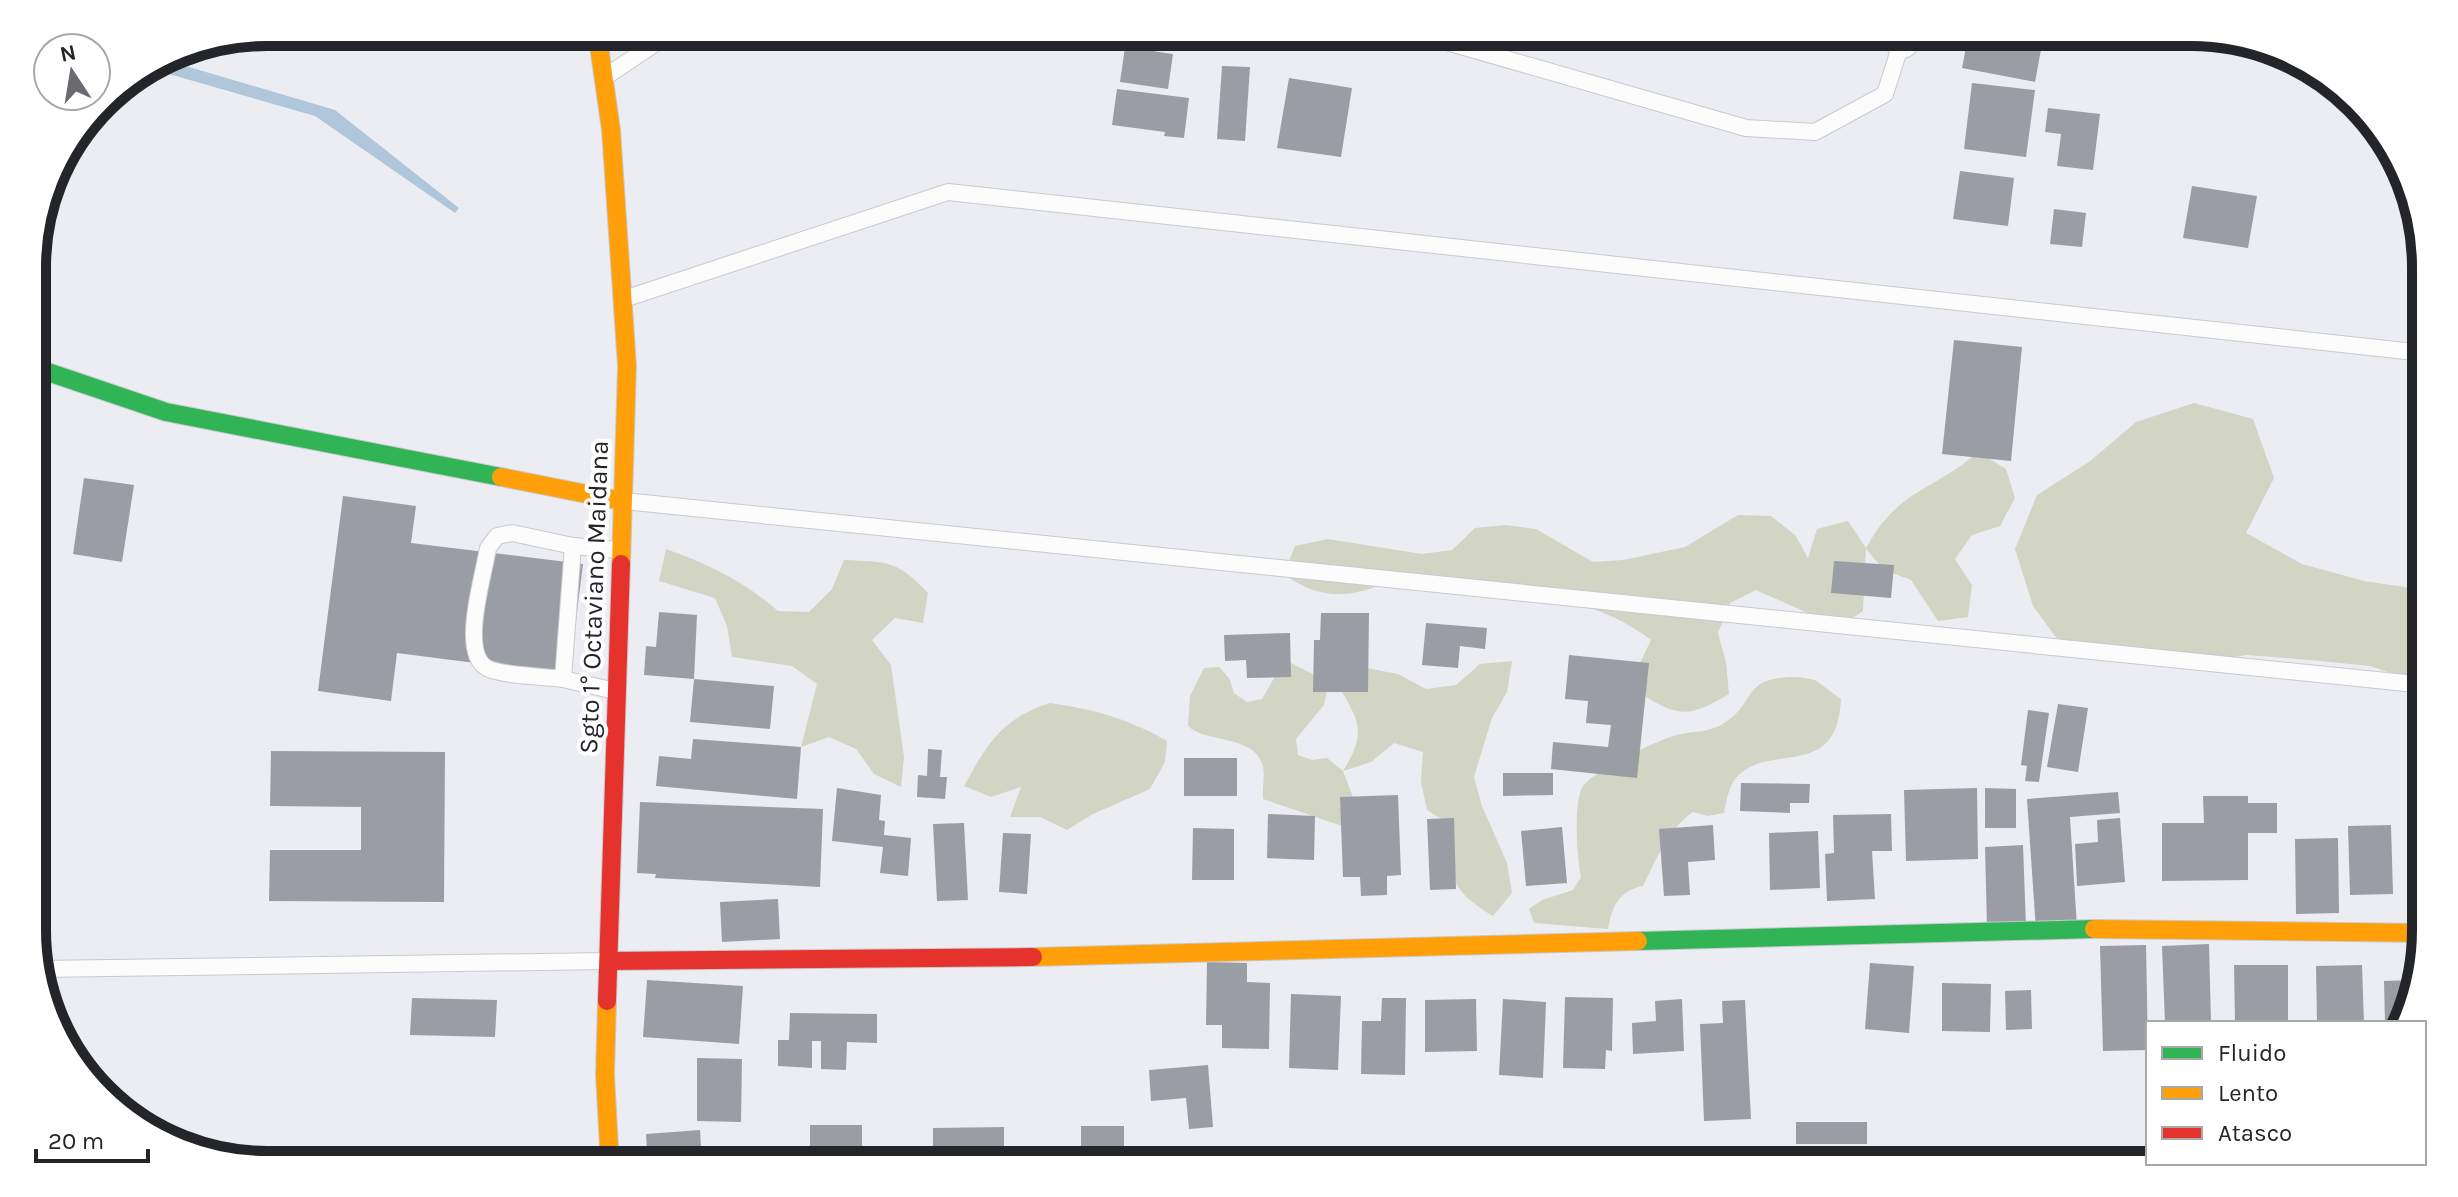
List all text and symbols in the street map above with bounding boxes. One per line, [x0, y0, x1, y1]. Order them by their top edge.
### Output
north arrow [32, 32, 112, 112]
text: N [58, 39, 78, 68]
street label: Sgto 1° Octaviano Maidana [573, 440, 615, 754]
legend [2146, 1021, 2426, 1165]
text: Fluido [2218, 1039, 2286, 1067]
text: Lento [2218, 1079, 2278, 1107]
scale bar [36, 1113, 148, 1163]
text: Atasco [2218, 1119, 2292, 1147]
text: 20 m [48, 1127, 104, 1155]

